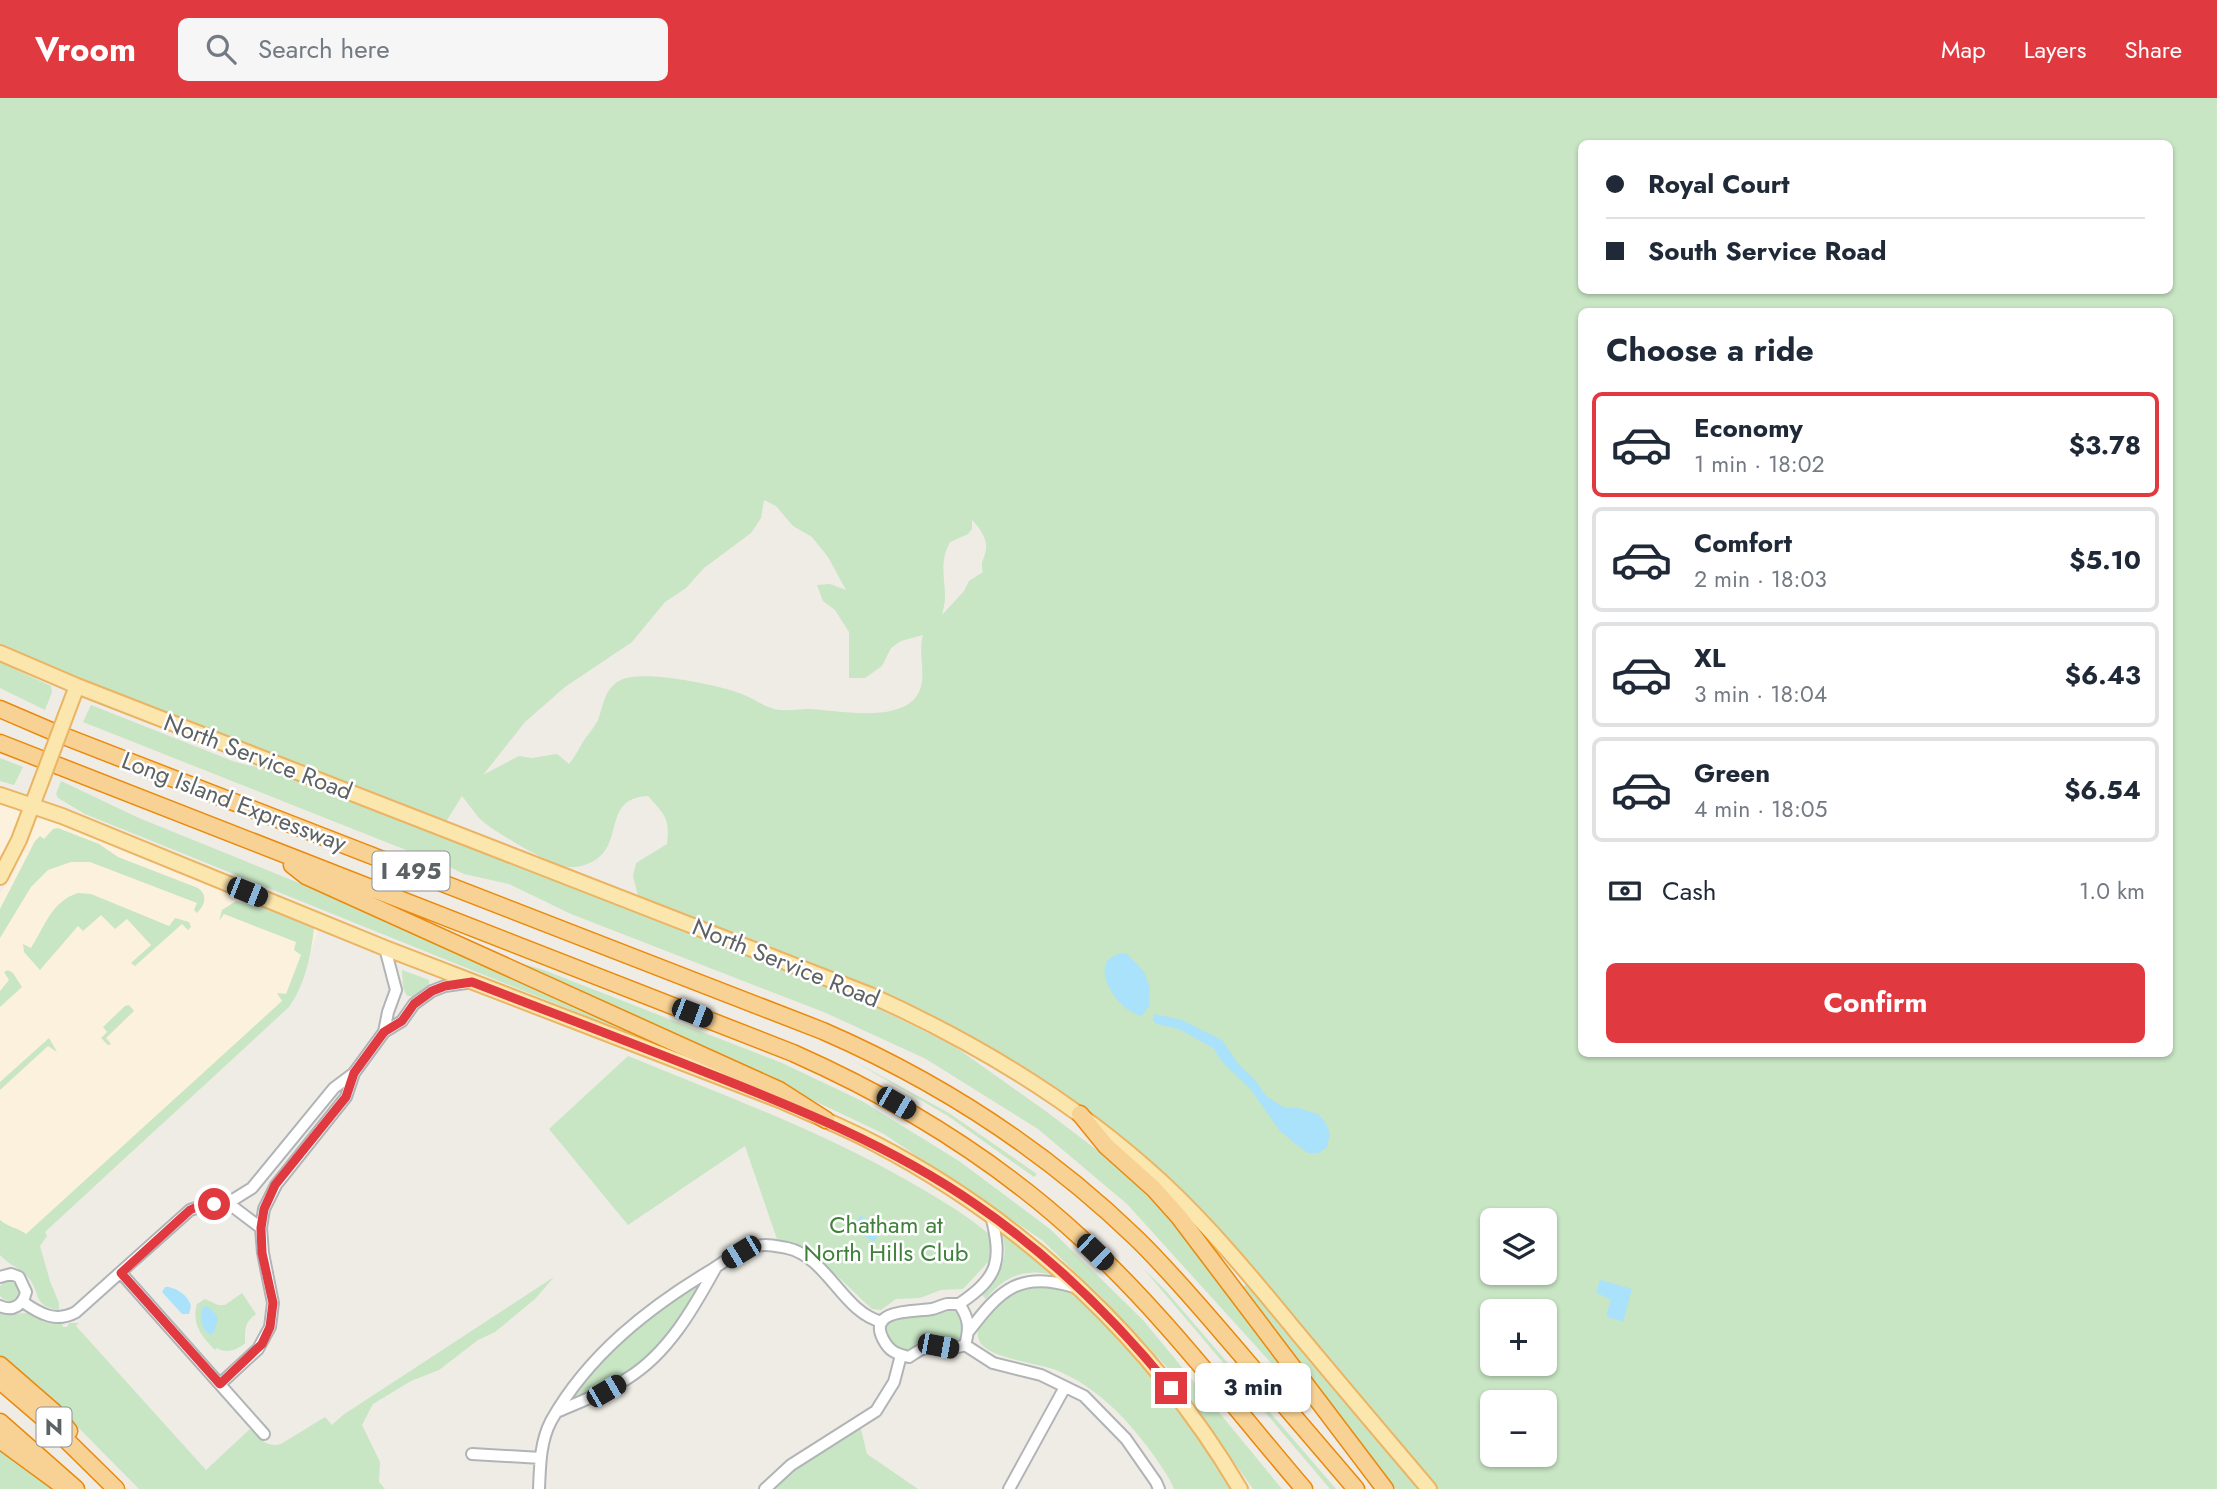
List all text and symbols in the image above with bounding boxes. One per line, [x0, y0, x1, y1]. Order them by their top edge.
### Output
search box [178, 18, 668, 81]
text: Vroom [35, 26, 136, 73]
icon: search [202, 30, 240, 68]
text: Search here [258, 30, 390, 68]
text: Map [1941, 32, 1986, 67]
text: Layers [2024, 32, 2086, 67]
text: Share [2124, 32, 2182, 67]
text: Royal Court [1648, 165, 1790, 203]
text: South Service Road [1648, 232, 1887, 270]
text: Choose a ride [1606, 327, 1814, 373]
text: Economy [1694, 409, 1803, 447]
icon: car [1610, 413, 1673, 476]
text: $3.78 [2069, 426, 2141, 464]
text: 1 min · 18:02 [1694, 447, 1825, 481]
text: Comfort [1694, 524, 1792, 562]
icon: car [1610, 528, 1673, 591]
text: $5.10 [2069, 541, 2141, 579]
text: 2 min · 18:03 [1694, 562, 1827, 596]
text: XL [1694, 639, 1726, 677]
icon: car [1610, 643, 1673, 706]
text: $6.43 [2065, 656, 2141, 694]
text: 3 min · 18:04 [1694, 677, 1827, 711]
street label: North Service Road [159, 704, 358, 809]
street label: Long Island Expressway [117, 743, 352, 861]
text: Green [1694, 754, 1770, 792]
icon: car [1610, 758, 1673, 821]
text: $6.54 [2064, 771, 2141, 809]
text: 4 min · 18:05 [1694, 792, 1828, 826]
road number: I 495 [372, 852, 450, 890]
icon: cash [1606, 872, 1644, 910]
text: Cash [1662, 872, 1716, 910]
car [224, 874, 271, 910]
text: 1.0 km [2079, 874, 2145, 908]
street label: North Service Road [687, 909, 885, 1016]
button: Confirm [1606, 963, 2145, 1043]
car [669, 996, 716, 1030]
car [873, 1083, 920, 1123]
route start [198, 1188, 230, 1220]
park label: Chatham at North Hills Club [803, 1207, 969, 1270]
map controls [1480, 1208, 1557, 1467]
button: layers [1480, 1208, 1557, 1285]
car [1073, 1230, 1118, 1274]
car [718, 1232, 765, 1272]
button: + [1480, 1299, 1557, 1376]
car [916, 1332, 961, 1360]
callout: 3 min [1196, 1364, 1311, 1412]
text: 3 min [1223, 1370, 1283, 1404]
car [583, 1371, 630, 1411]
route end [1155, 1372, 1187, 1404]
button: − [1480, 1390, 1557, 1467]
road number: N [36, 1408, 72, 1446]

